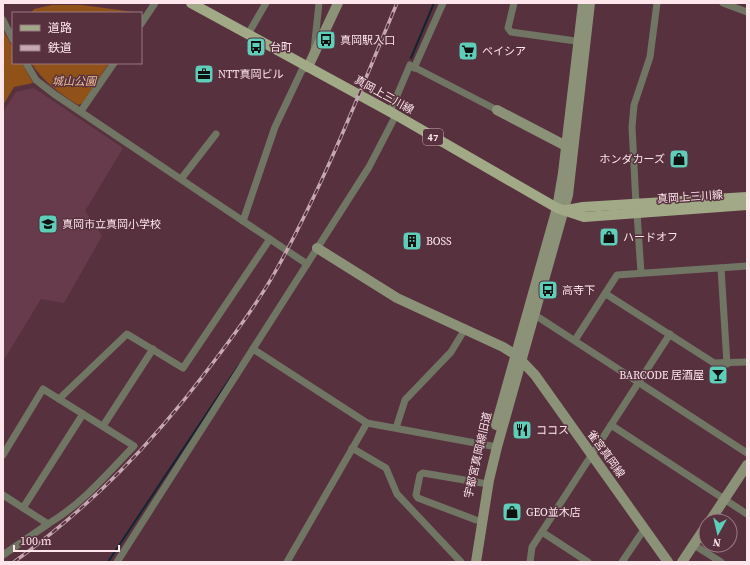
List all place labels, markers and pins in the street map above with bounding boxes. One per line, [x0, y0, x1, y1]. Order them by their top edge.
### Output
bus stop icon: 真岡駅入口 [315, 29, 337, 51]
place label: 真岡駅入口 [340, 33, 395, 48]
bus stop icon: 台町 [245, 36, 267, 58]
place label: 台町 [270, 40, 292, 55]
supermarket icon: ベイシア [457, 40, 479, 62]
place label: ベイシア [482, 44, 526, 59]
office icon: NTT真岡ビル [193, 63, 215, 85]
place label: NTT真岡ビル [218, 67, 283, 82]
shop icon: ホンダカーズ [668, 148, 690, 170]
place label: ホンダカーズ [600, 152, 665, 167]
school or university icon: 真岡市立真岡小学校 [37, 213, 59, 235]
place label: 真岡市立真岡小学校 [62, 217, 161, 232]
shop icon: ハードオフ [598, 226, 620, 248]
building icon: BOSS [401, 230, 423, 252]
place label: ハードオフ [623, 230, 678, 245]
place label: BOSS [426, 234, 452, 249]
bus stop icon: 高寺下 [537, 279, 559, 301]
place label: 高寺下 [562, 283, 595, 298]
bar icon: BARCODE 居酒屋 [707, 364, 729, 386]
place label: BARCODE 居酒屋 [619, 368, 704, 383]
restaurant icon: ココス [511, 419, 533, 441]
place label: ココス [536, 423, 569, 438]
shop icon: GEO並木店 [501, 501, 523, 523]
place label: GEO並木店 [526, 505, 581, 520]

